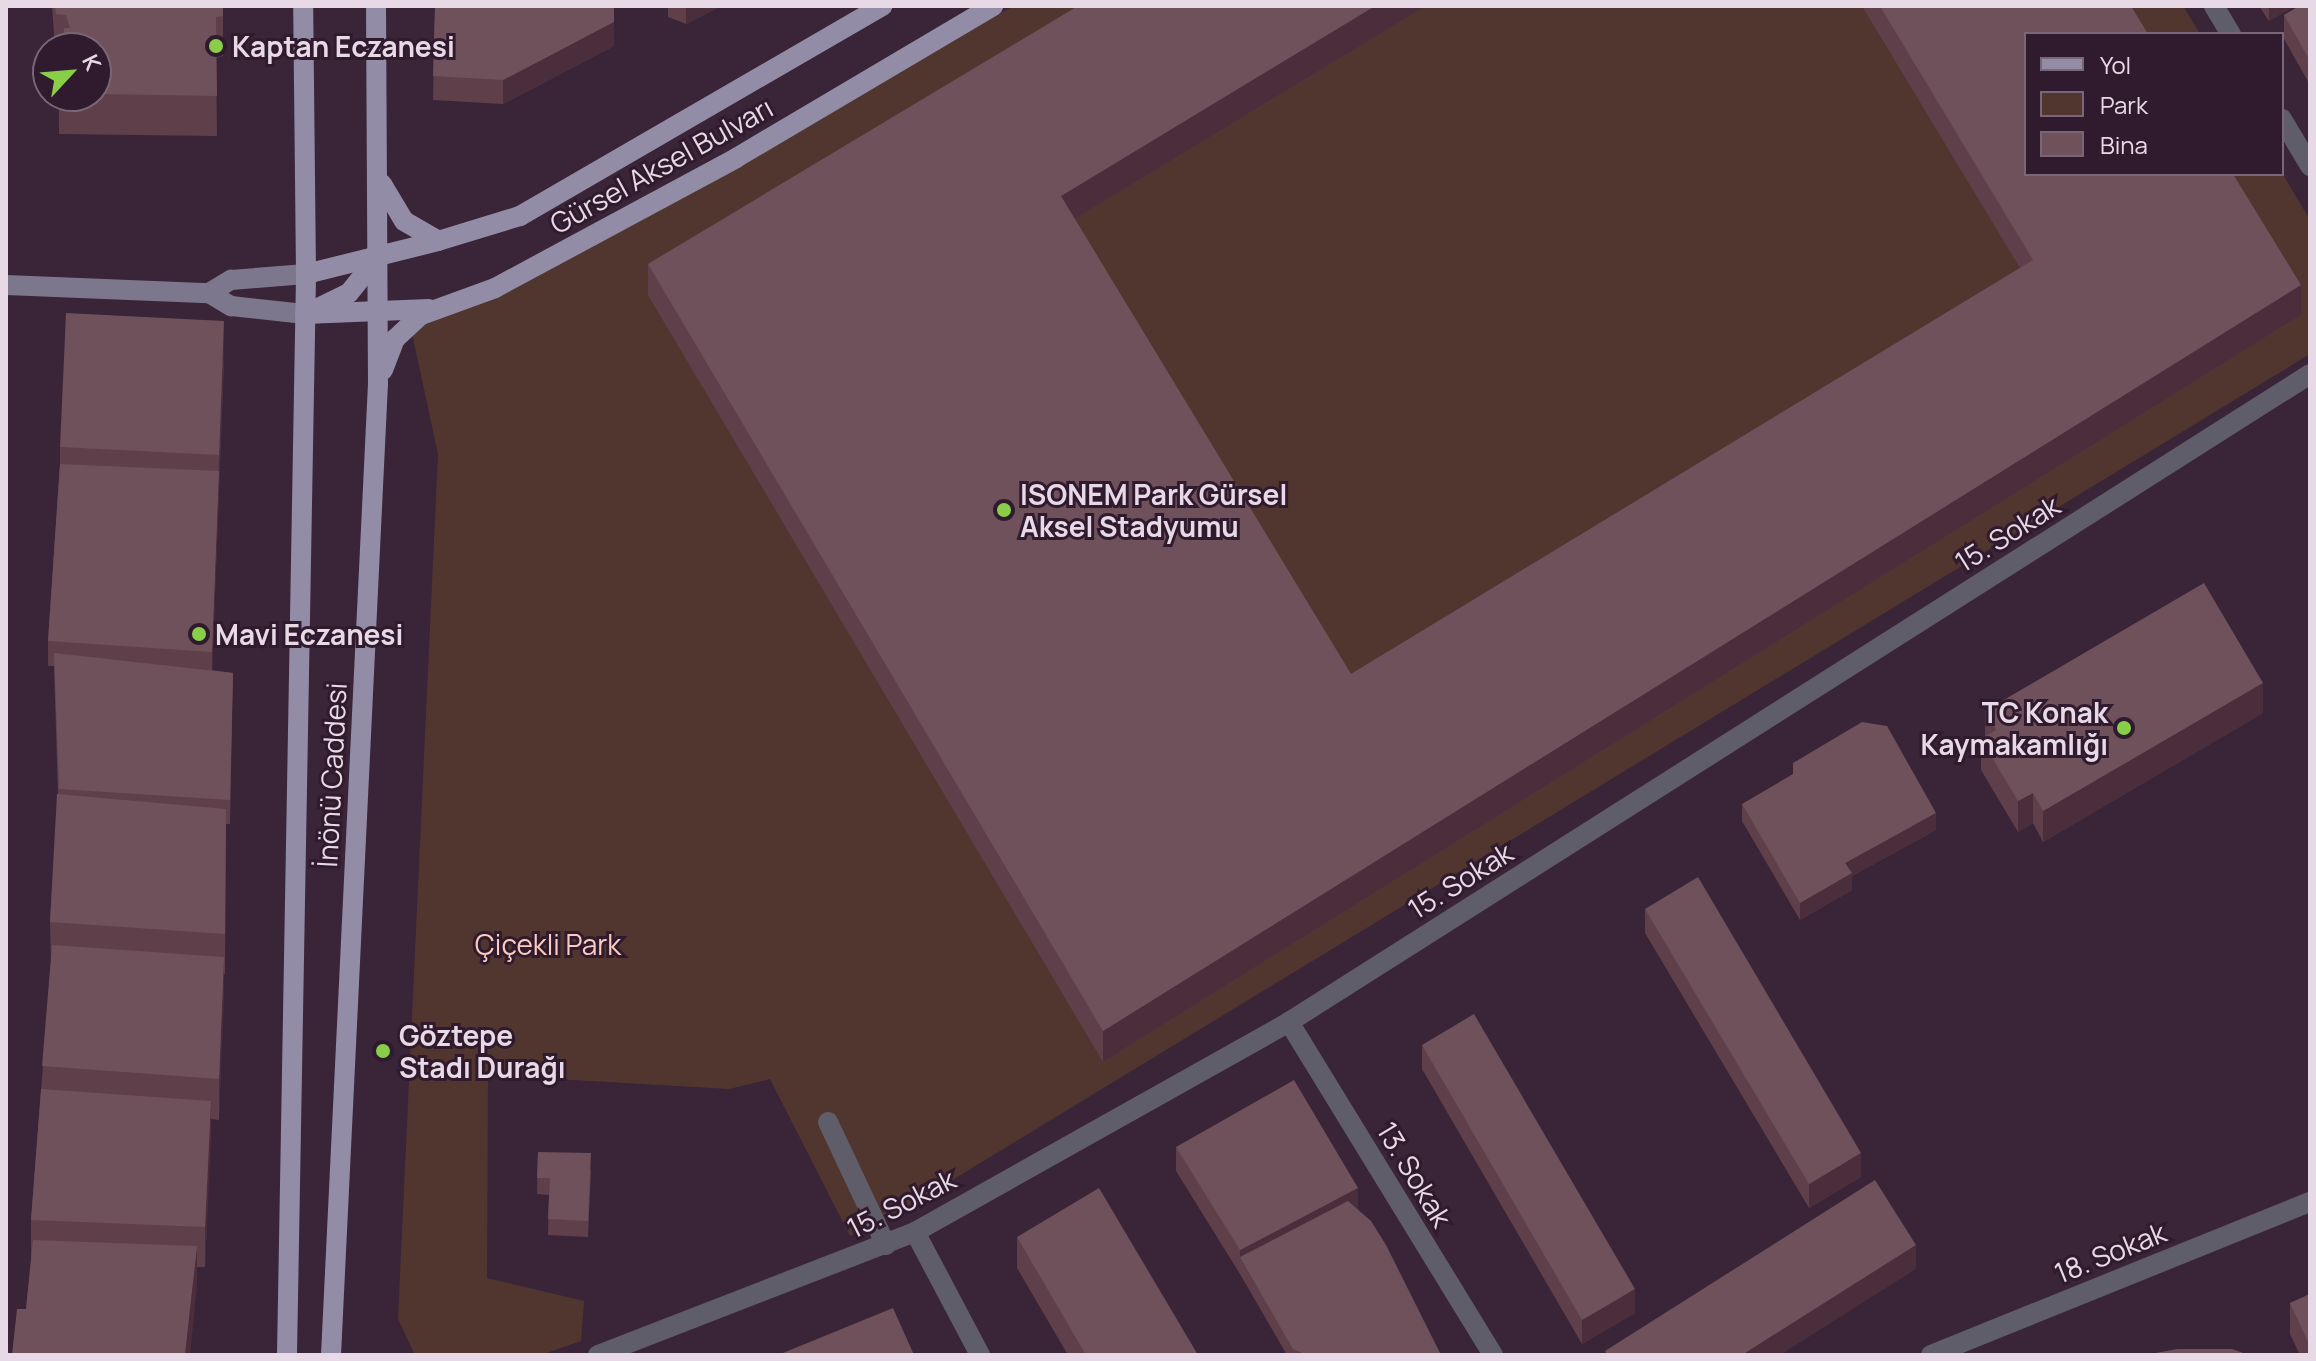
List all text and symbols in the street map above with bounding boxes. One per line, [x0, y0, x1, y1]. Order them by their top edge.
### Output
place label: Kaptan Eczanesi [232, 29, 455, 63]
north arrow [32, 32, 112, 112]
legend [2024, 32, 2284, 176]
marker: Kaptan Eczanesi [207, 37, 225, 55]
text: Yol [2100, 48, 2131, 81]
text: K [75, 49, 108, 75]
text: Park [2100, 88, 2148, 121]
street label: Gürsel Aksel Bulvarı [544, 90, 778, 240]
text: Bina [2100, 128, 2148, 161]
place label: ISONEM Park Gürsel Aksel Stadyumu [1020, 477, 1287, 543]
street label: 15. Sokak [1949, 488, 2065, 578]
marker: ISONEM Park Gürsel Aksel Stadyumu [995, 501, 1013, 519]
place label: Mavi Eczanesi [215, 617, 403, 651]
marker: Mavi Eczanesi [190, 625, 208, 643]
street label: İnönü Caddesi [309, 682, 353, 868]
place label: TC Konak Kaymakamlığı [1920, 695, 2108, 761]
marker: TC Konak Kaymakamlığı [2115, 719, 2133, 737]
street label: 15. Sokak [1402, 835, 1518, 925]
park label: Çiçekli Park [475, 927, 621, 961]
place label: Göztepe Stadı Durağı [399, 1018, 566, 1084]
marker: Göztepe Stadı Durağı [374, 1042, 392, 1060]
street label: 13. Sokak [1371, 1116, 1459, 1232]
street label: 15. Sokak [841, 1161, 961, 1245]
street label: 18. Sokak [2049, 1215, 2171, 1289]

